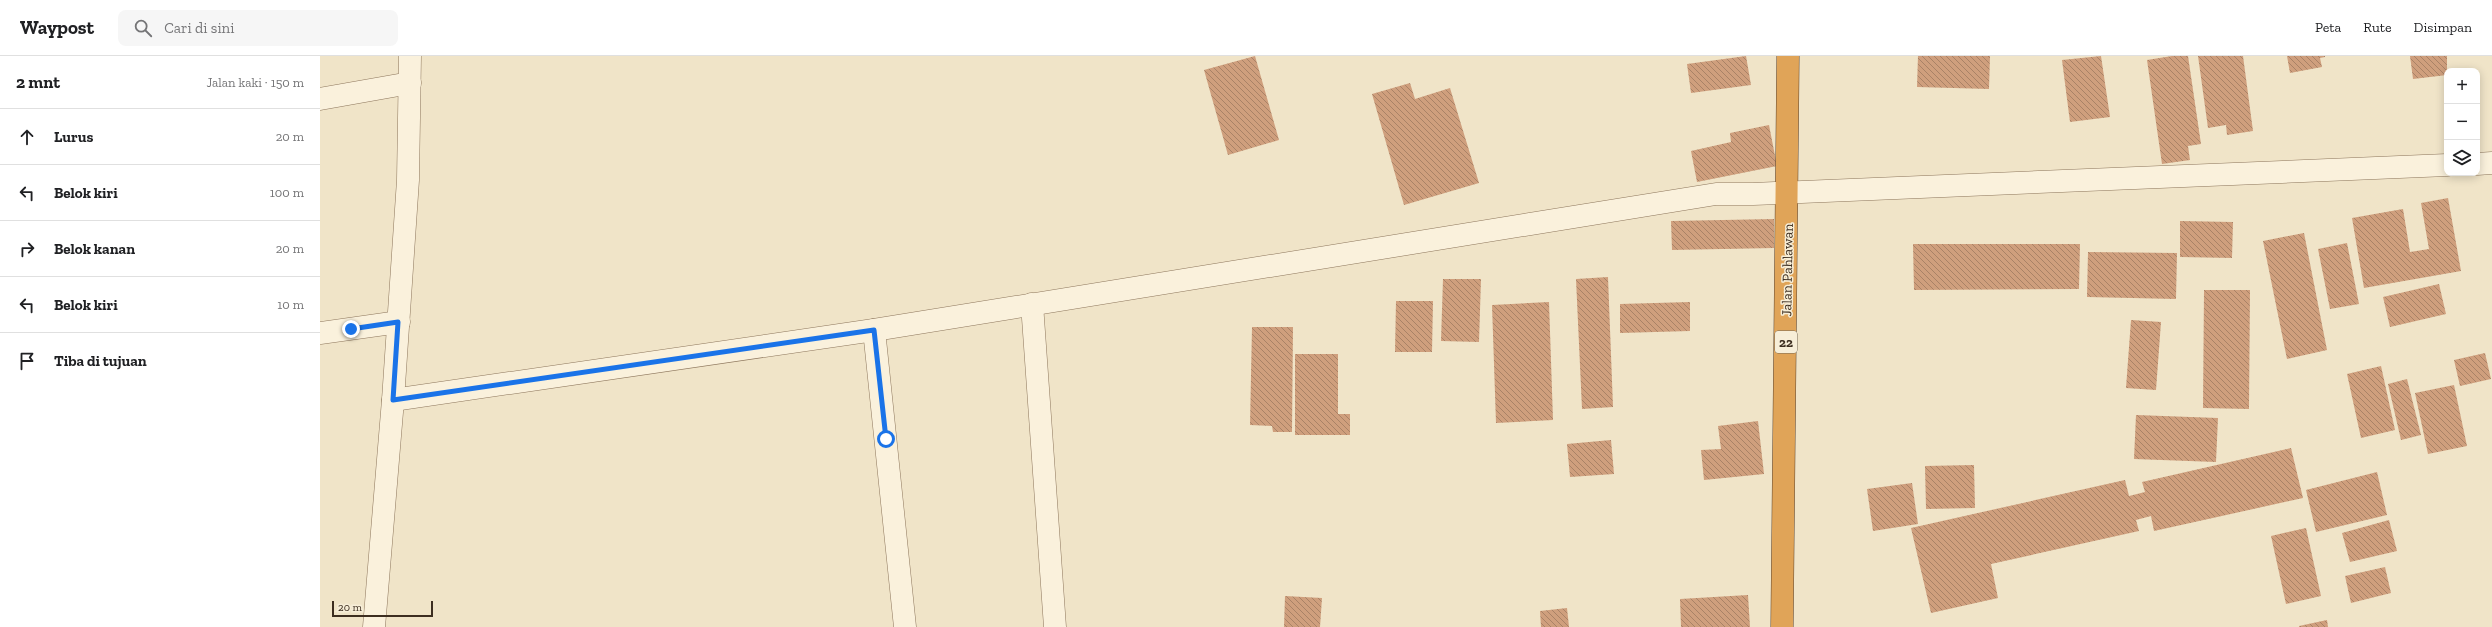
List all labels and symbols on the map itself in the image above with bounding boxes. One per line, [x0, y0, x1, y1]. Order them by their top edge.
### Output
street label: Jalan Pahlawan [1778, 223, 1797, 317]
route end [342, 320, 360, 338]
road number: 22 [1775, 331, 1797, 353]
route start [877, 430, 895, 448]
scale bar [332, 599, 433, 618]

